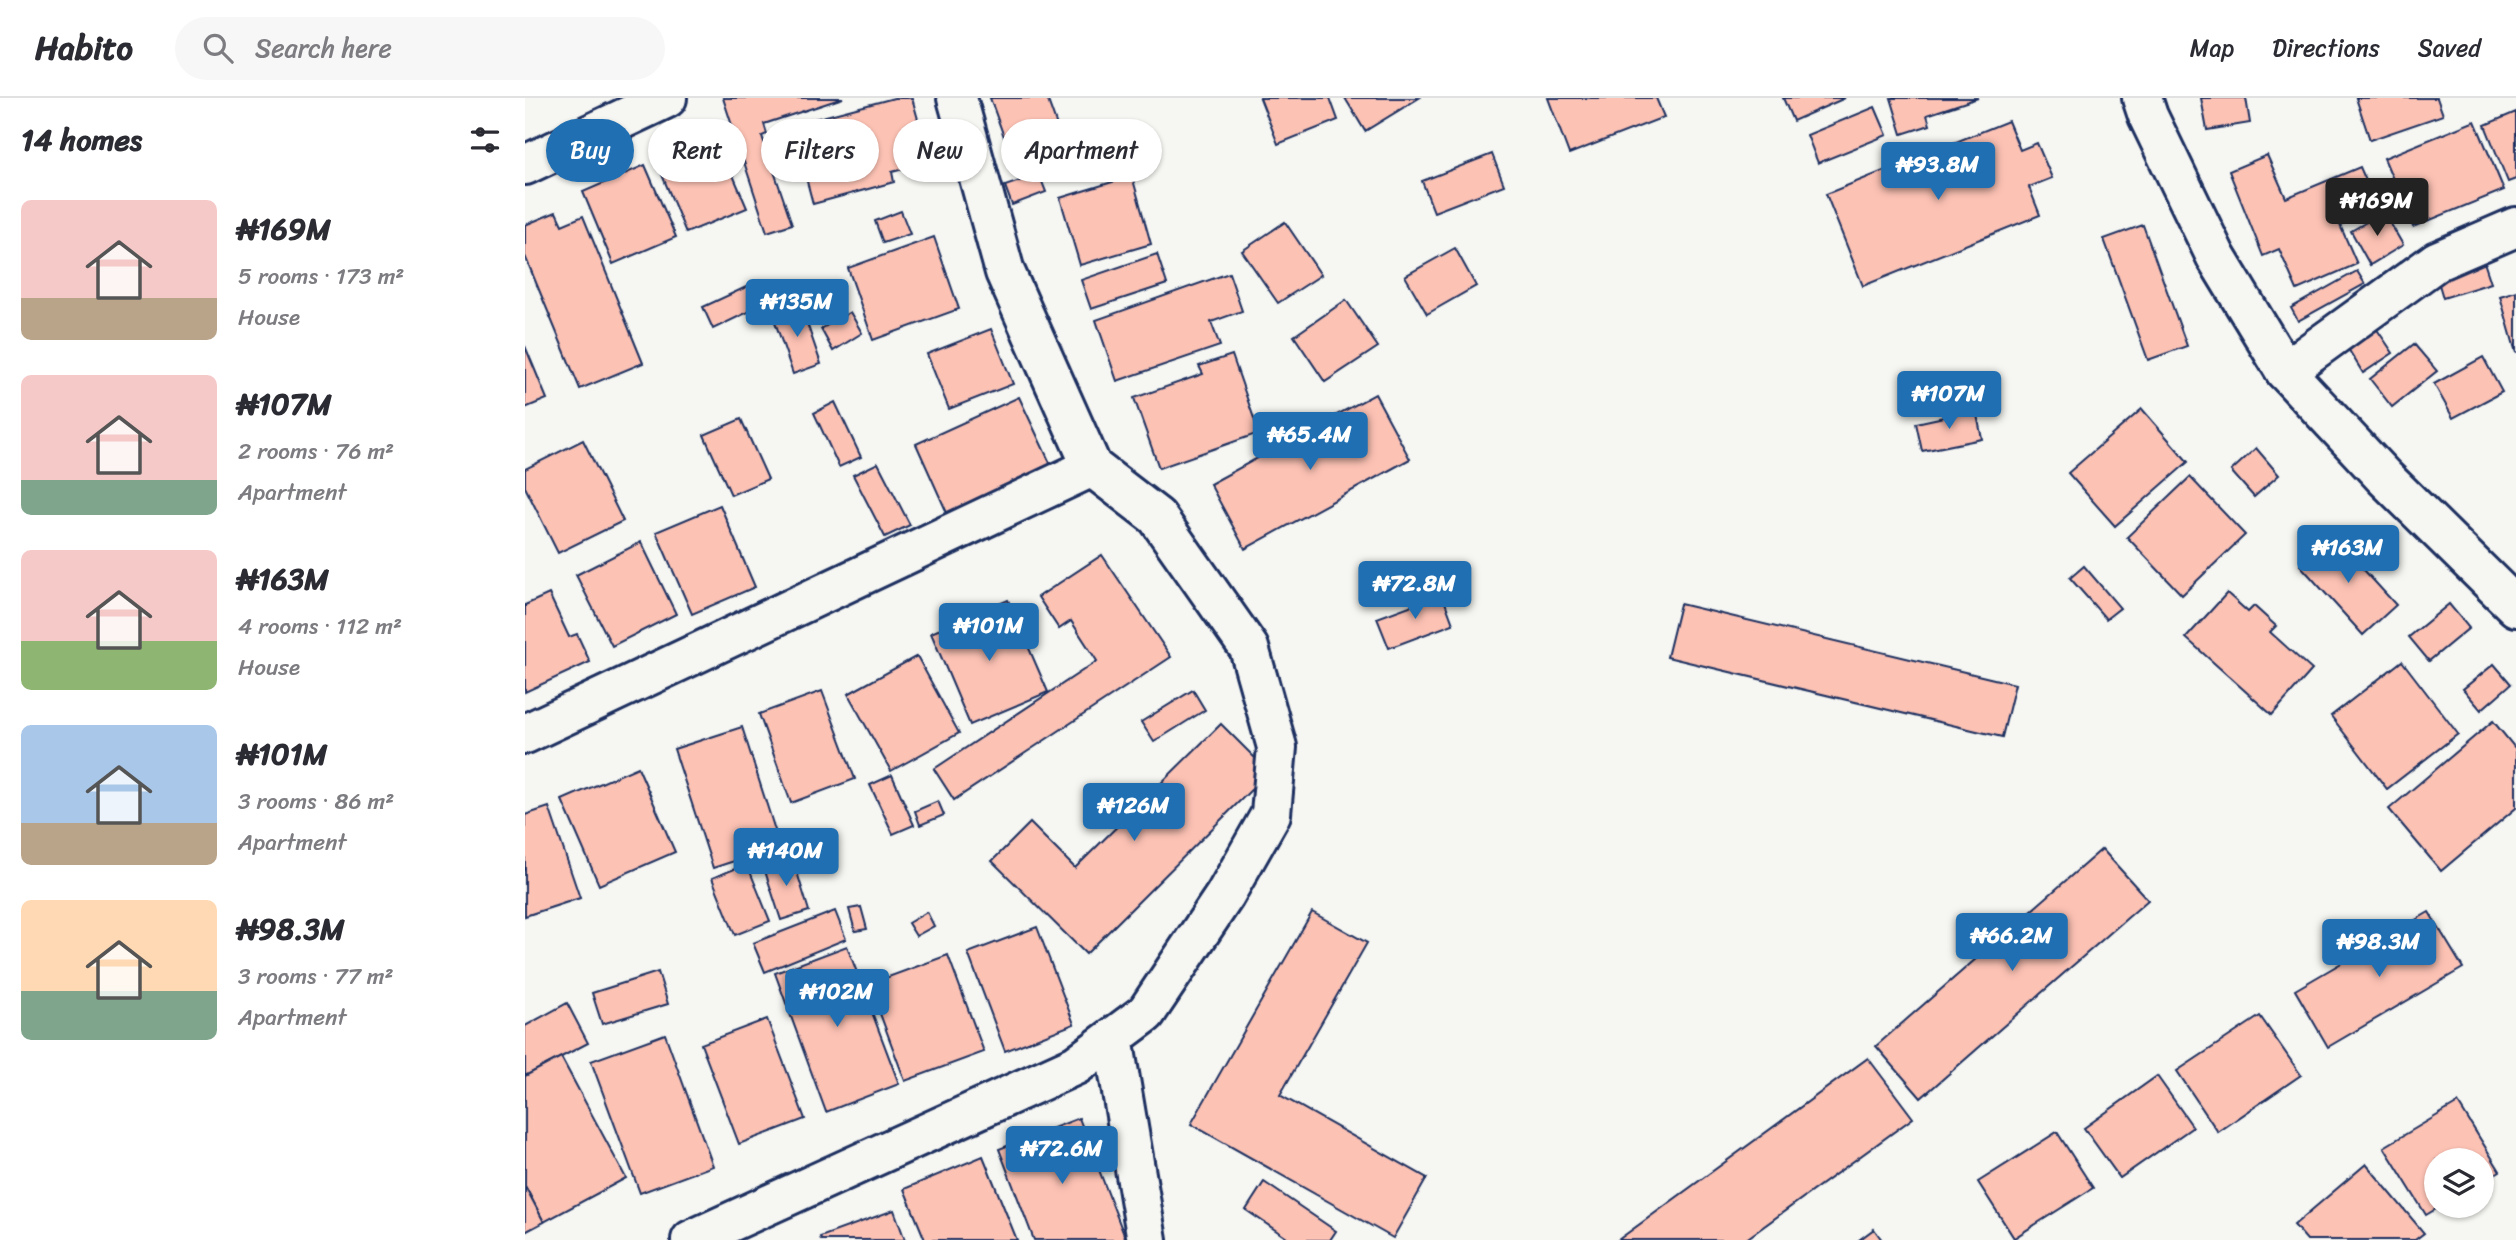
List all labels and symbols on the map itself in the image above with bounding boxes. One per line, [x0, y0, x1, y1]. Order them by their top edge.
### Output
pin: ₦93.8M [1881, 142, 1995, 202]
pin: ₦169M [2328, 178, 2426, 238]
pin: ₦135M [748, 280, 846, 339]
pin: ₦107M [1900, 372, 1998, 431]
pin: ₦65.4M [1253, 412, 1367, 472]
pin: ₦163M [2299, 526, 2397, 585]
pin: ₦72.8M [1358, 561, 1472, 621]
pin: ₦101M [940, 603, 1038, 663]
pin: ₦126M [1085, 784, 1183, 843]
pin: ₦140M [737, 828, 835, 888]
pin: ₦66.2M [1955, 914, 2069, 973]
pin: ₦98.3M [2322, 920, 2436, 979]
pin: ₦102M [788, 970, 886, 1029]
pin: ₦72.6M [1005, 1126, 1119, 1186]

